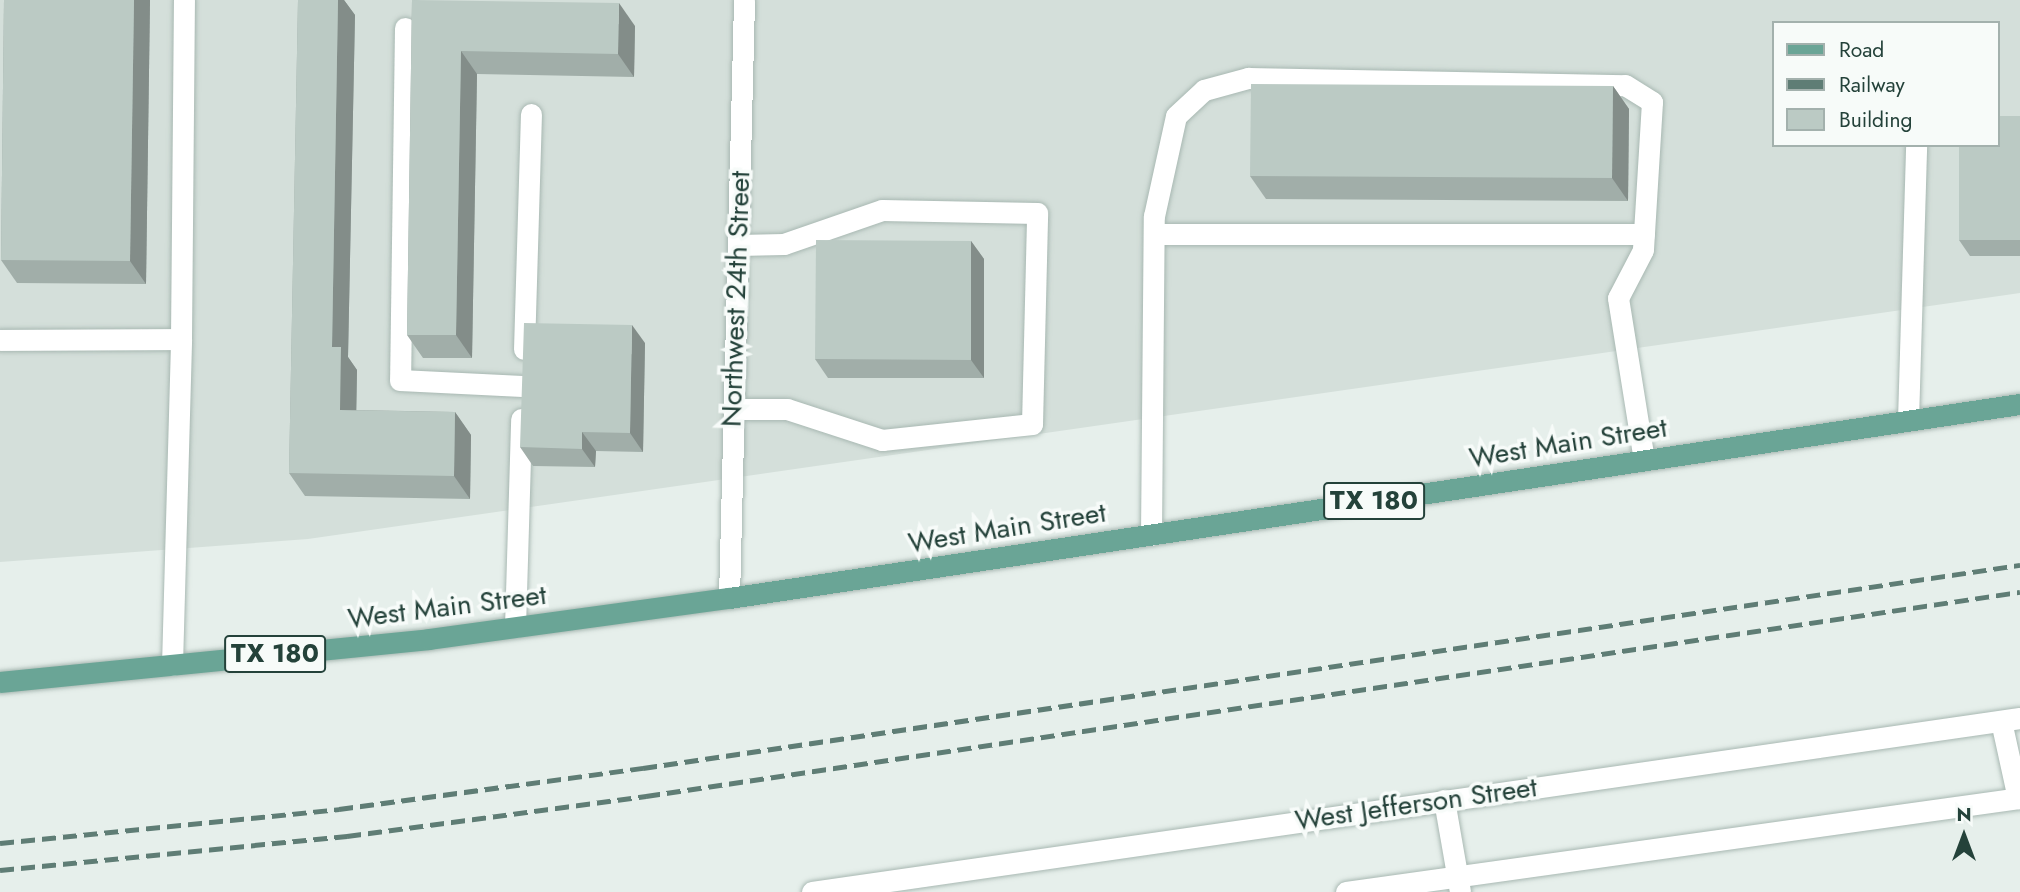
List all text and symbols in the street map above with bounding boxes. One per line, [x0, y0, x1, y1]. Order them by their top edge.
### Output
legend [1772, 21, 1999, 147]
text: Road [1839, 35, 1884, 65]
text: Railway [1839, 70, 1905, 100]
text: Building [1839, 105, 1912, 135]
street label: Northwest 24th Street [715, 170, 757, 428]
street label: West Main Street [1467, 411, 1669, 475]
road number: TX 180 [1322, 478, 1426, 524]
street label: West Main Street [906, 496, 1108, 560]
street label: West Main Street [346, 578, 548, 636]
road number: TX 180 [222, 632, 328, 676]
street label: West Jefferson Street [1293, 770, 1539, 838]
north arrow [1929, 801, 1999, 871]
text: N [1956, 801, 1972, 828]

